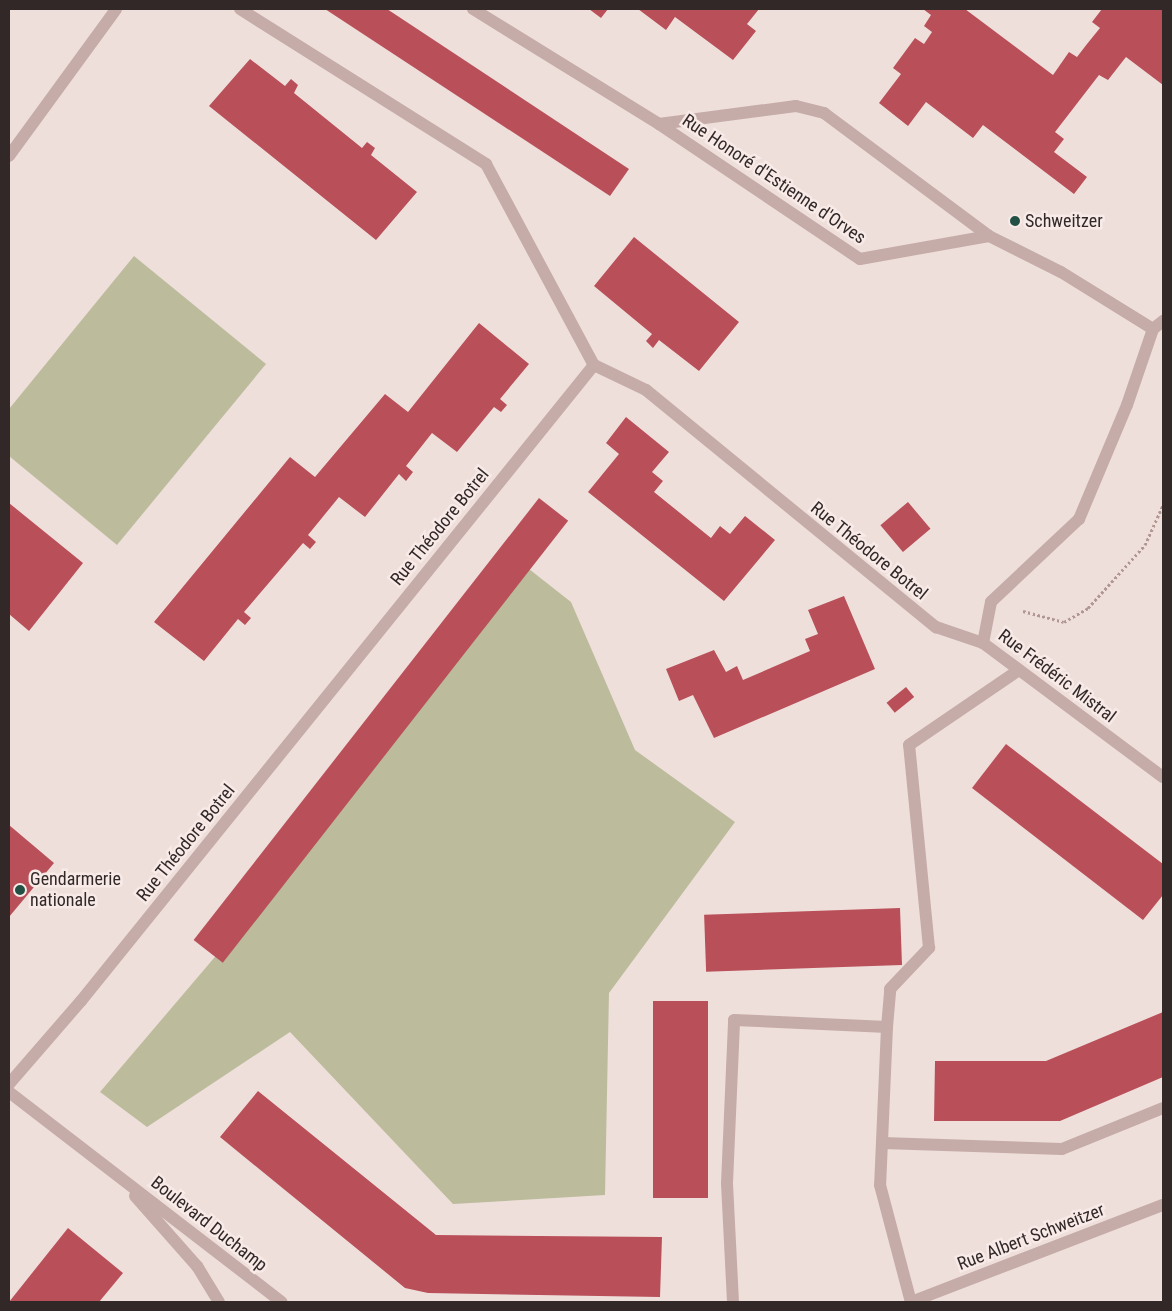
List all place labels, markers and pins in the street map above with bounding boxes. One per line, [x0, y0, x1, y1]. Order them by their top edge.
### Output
place label: Schweitzer [1025, 210, 1103, 232]
marker: Schweitzer [1009, 215, 1021, 227]
place label: Gendarmerie nationale [30, 869, 121, 912]
marker: Gendarmerie nationale [14, 884, 26, 896]

